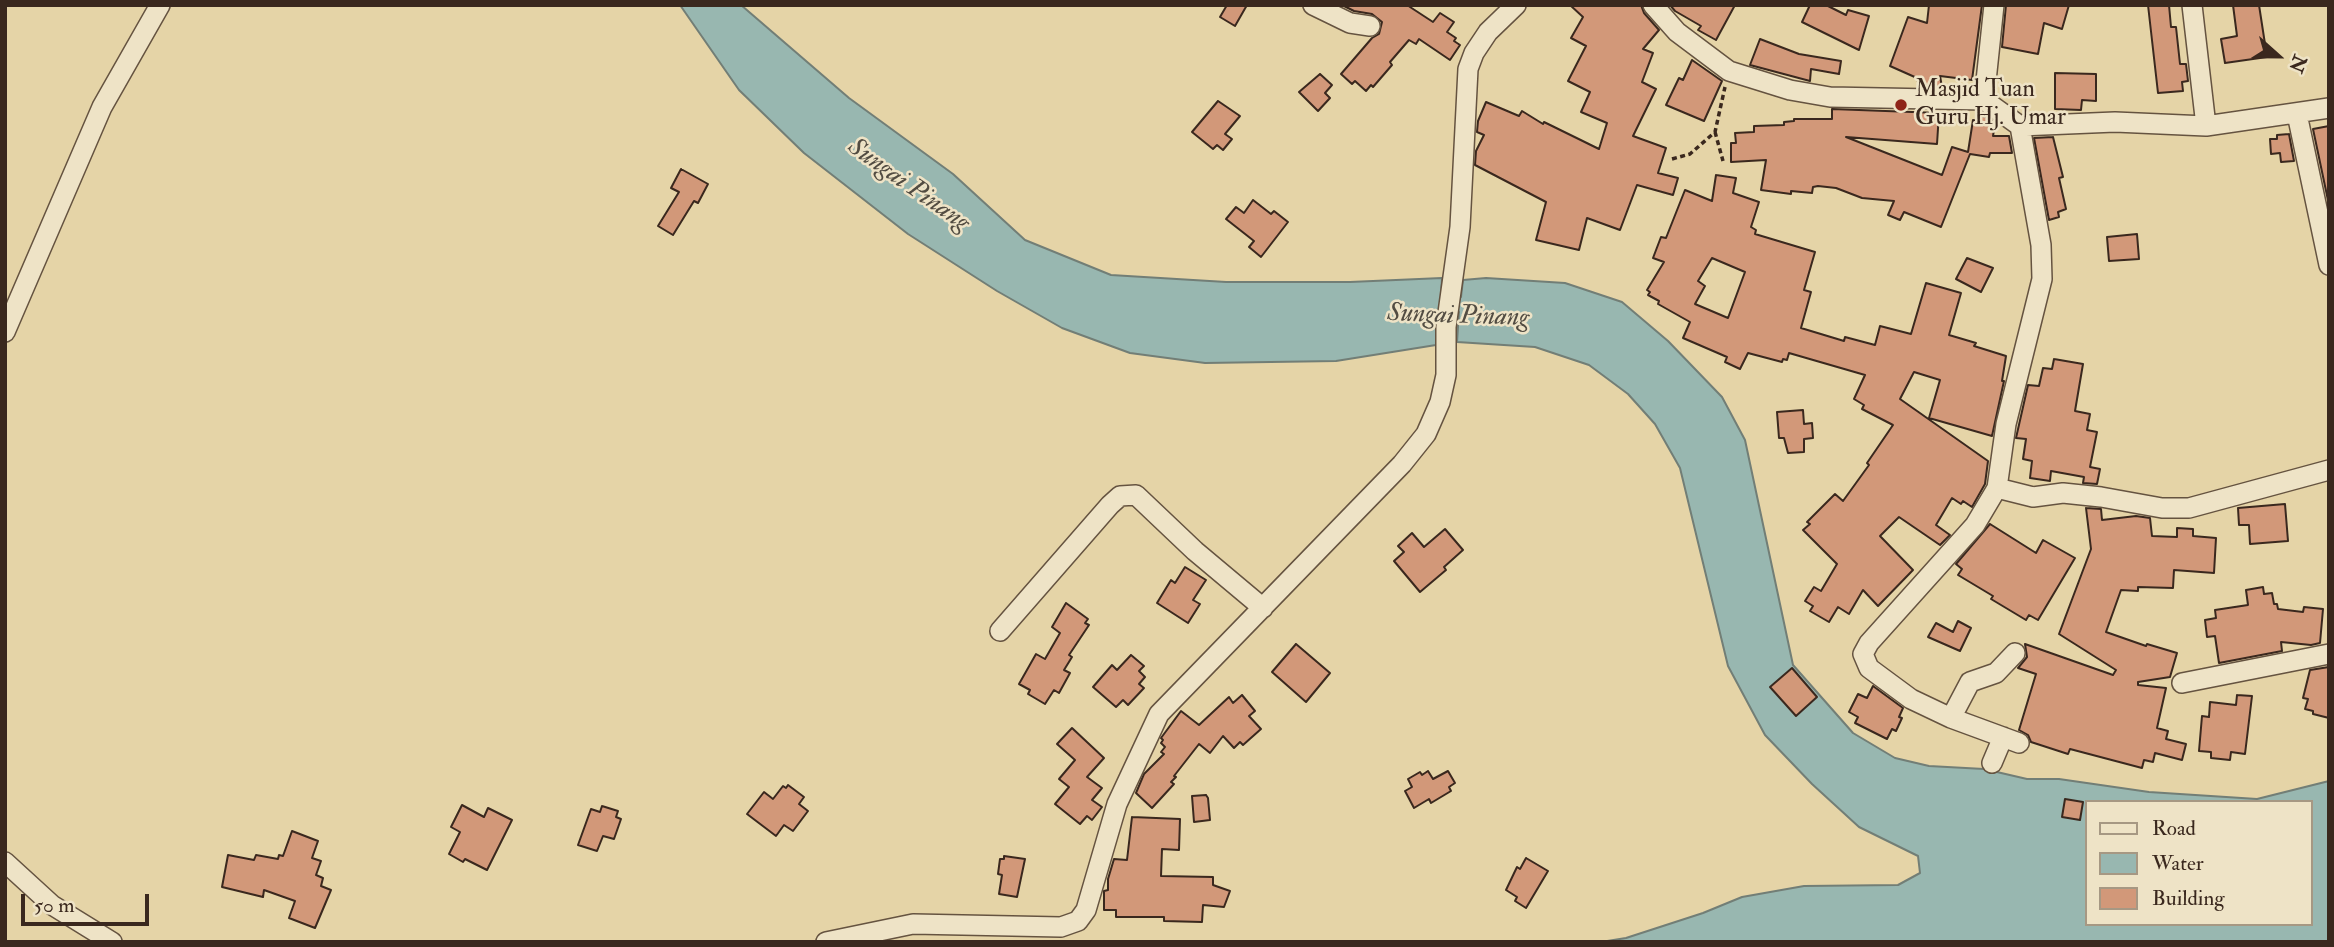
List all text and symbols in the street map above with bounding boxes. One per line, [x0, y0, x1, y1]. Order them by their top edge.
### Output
north arrow [2243, 21, 2313, 91]
text: N [2283, 51, 2312, 76]
place label: Masjid Tuan Guru Hj. Umar [1915, 77, 2066, 133]
marker: Masjid Tuan Guru Hj. Umar [1893, 97, 1909, 113]
water label: Sungai Pinang [841, 133, 975, 239]
water label: Sungai Pinang [1387, 299, 1529, 335]
legend [2086, 800, 2313, 926]
text: Road [2152, 815, 2196, 842]
text: Water [2152, 850, 2204, 877]
scale bar [24, 880, 152, 924]
text: Building [2152, 885, 2225, 912]
text: 50 m [34, 892, 75, 919]

